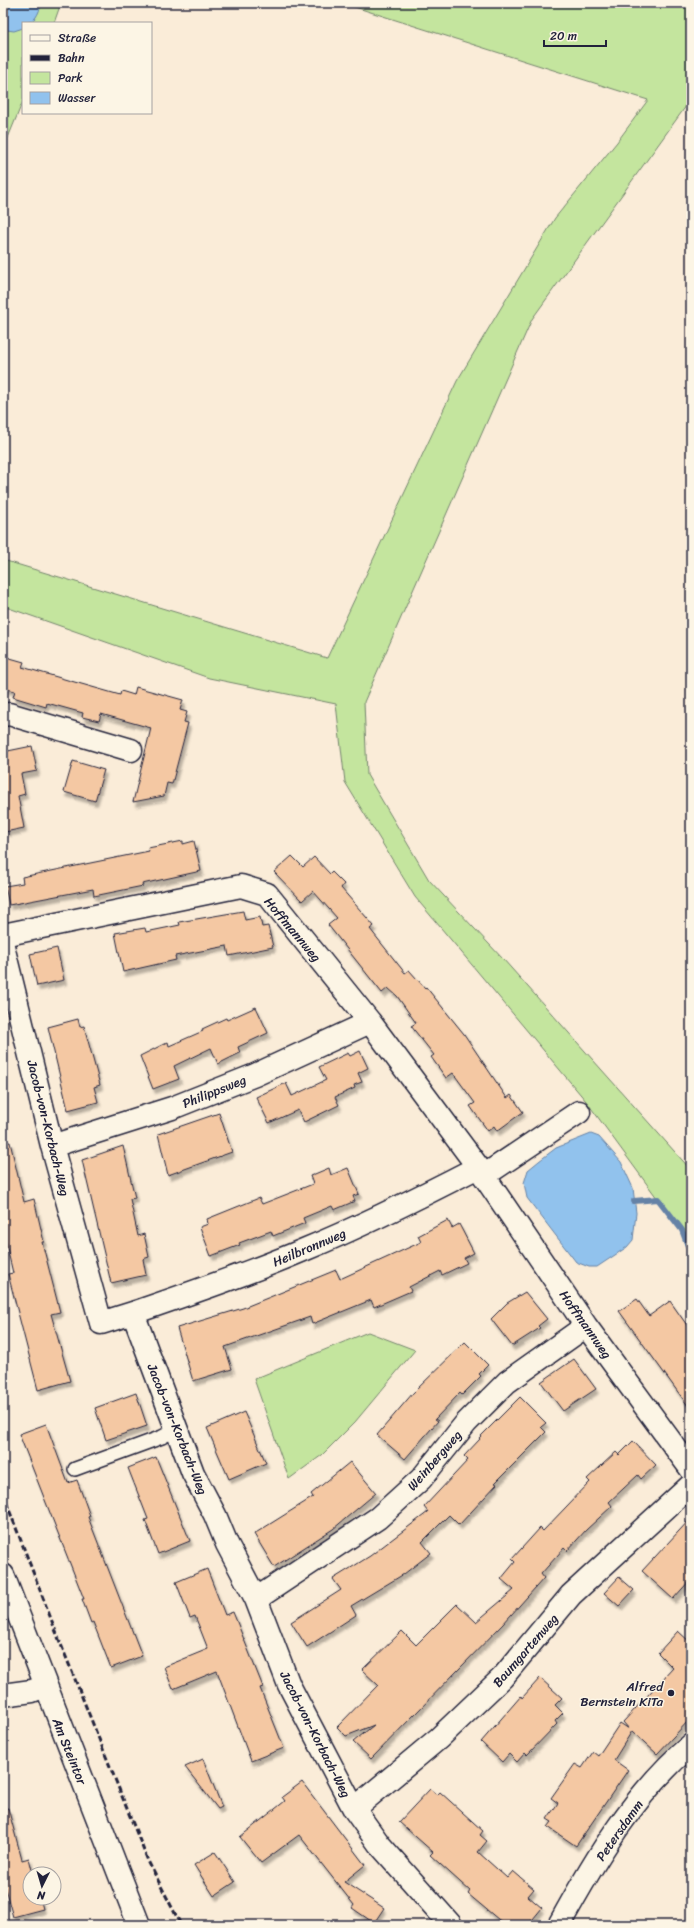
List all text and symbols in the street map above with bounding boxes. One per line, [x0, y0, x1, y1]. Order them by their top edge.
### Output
legend [22, 22, 152, 114]
scale bar [544, 22, 606, 48]
text: 20 m [550, 25, 577, 47]
text: Straße [58, 27, 96, 49]
text: Bahn [58, 47, 85, 69]
text: Park [58, 67, 83, 89]
text: Wasser [58, 87, 96, 109]
street label: Hoffmannweg [258, 891, 327, 968]
street label: Jacob-von-Korbach-Weg [20, 1057, 77, 1199]
street label: Philippsweg [179, 1068, 250, 1115]
street label: Heilbronnweg [269, 1221, 350, 1273]
street label: Hoffmannweg [553, 1285, 618, 1364]
street label: Jacob-von-Korbach-Weg [140, 1359, 215, 1499]
street label: Weinbergweg [401, 1424, 468, 1496]
street label: Baumgartenweg [487, 1608, 564, 1692]
street label: Jacob-von-Korbach-Weg [273, 1666, 358, 1802]
place label: Alfred Bernstein KiTa [580, 1675, 664, 1713]
marker: Alfred Bernstein KiTa [666, 1688, 676, 1698]
street label: Am Steintor [45, 1713, 94, 1789]
street label: Petersdamm [590, 1795, 649, 1866]
north arrow [22, 1866, 62, 1906]
text: N [36, 1886, 47, 1905]

